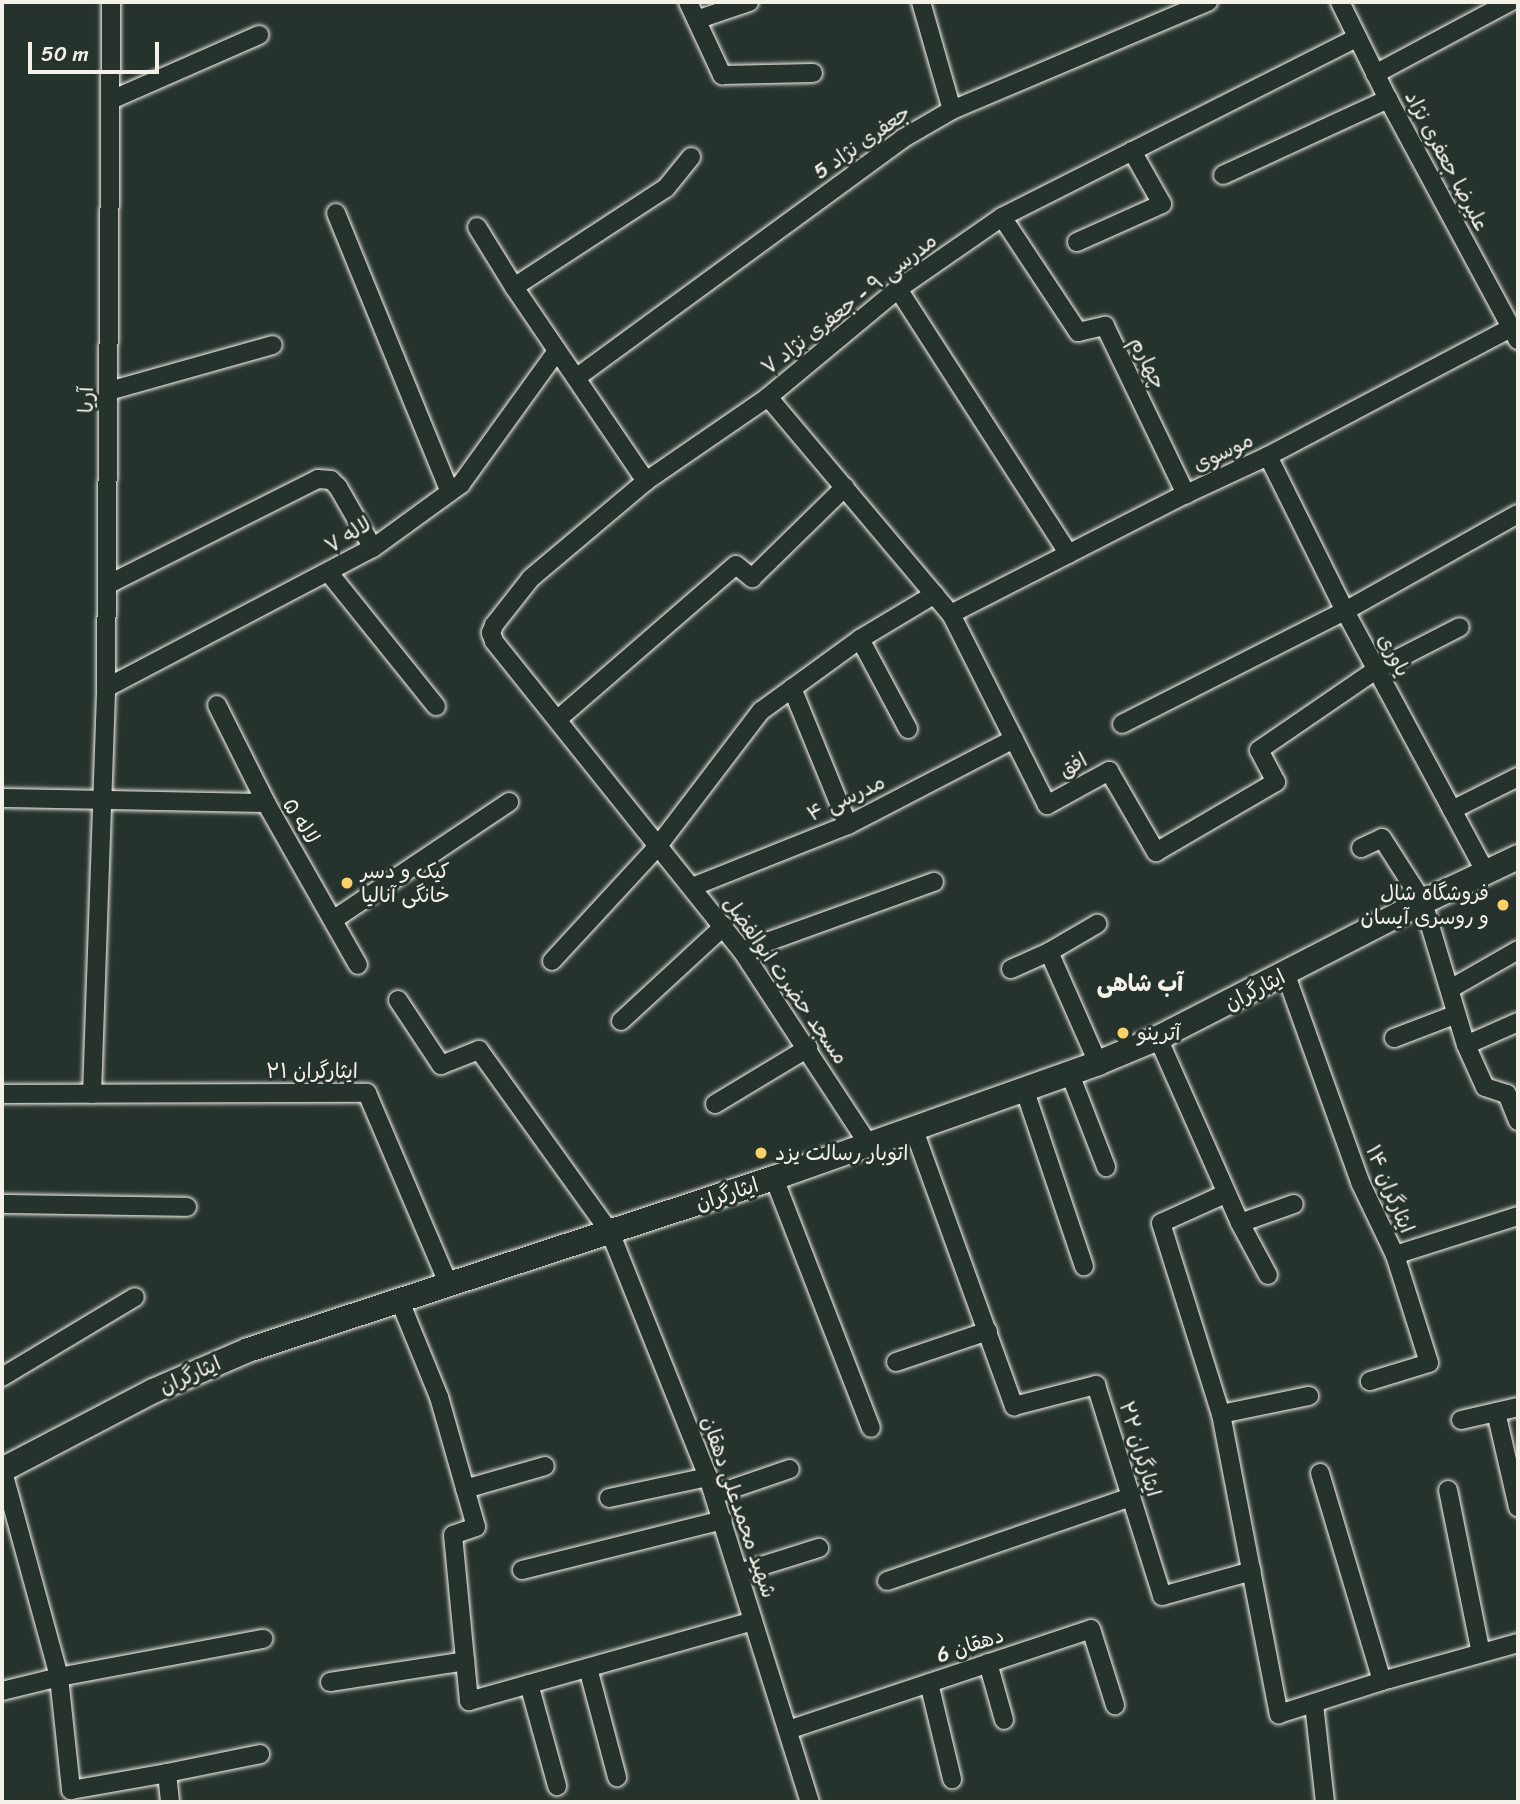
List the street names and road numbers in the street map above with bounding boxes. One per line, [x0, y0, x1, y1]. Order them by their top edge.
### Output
street label: علیرضا جعفری نژاد [1399, 87, 1495, 235]
street label: جعفری نژاد 5 [809, 99, 915, 185]
street label: مدرسی ۹ - جعفری نژاد ۷ [756, 228, 942, 380]
street label: چهارم [1125, 333, 1171, 393]
street label: آریا [73, 387, 99, 413]
street label: موسوی [1189, 427, 1257, 477]
street label: لاله ۷ [320, 511, 376, 559]
street label: یاوری [1372, 629, 1416, 681]
street label: افق [1054, 747, 1092, 783]
street label: مدرسی ۴ [803, 769, 889, 827]
street label: لاله ۵ [277, 793, 325, 849]
street label: مسجد حضرت ابوالفضل [718, 891, 854, 1069]
street label: ایثارگران [1220, 964, 1290, 1016]
street label: ایثارگران ۲۱ [266, 1058, 358, 1084]
street label: ایثارگران ۱۴ [1360, 1141, 1420, 1237]
street label: ایثارگران [692, 1172, 762, 1216]
street label: ایثارگران [155, 1350, 225, 1400]
street label: ایثارگران ۲۲ [1114, 1398, 1166, 1500]
street label: شهید محمدعلی دهقان [696, 1413, 782, 1601]
street label: دهقان 6 [933, 1622, 1007, 1668]

